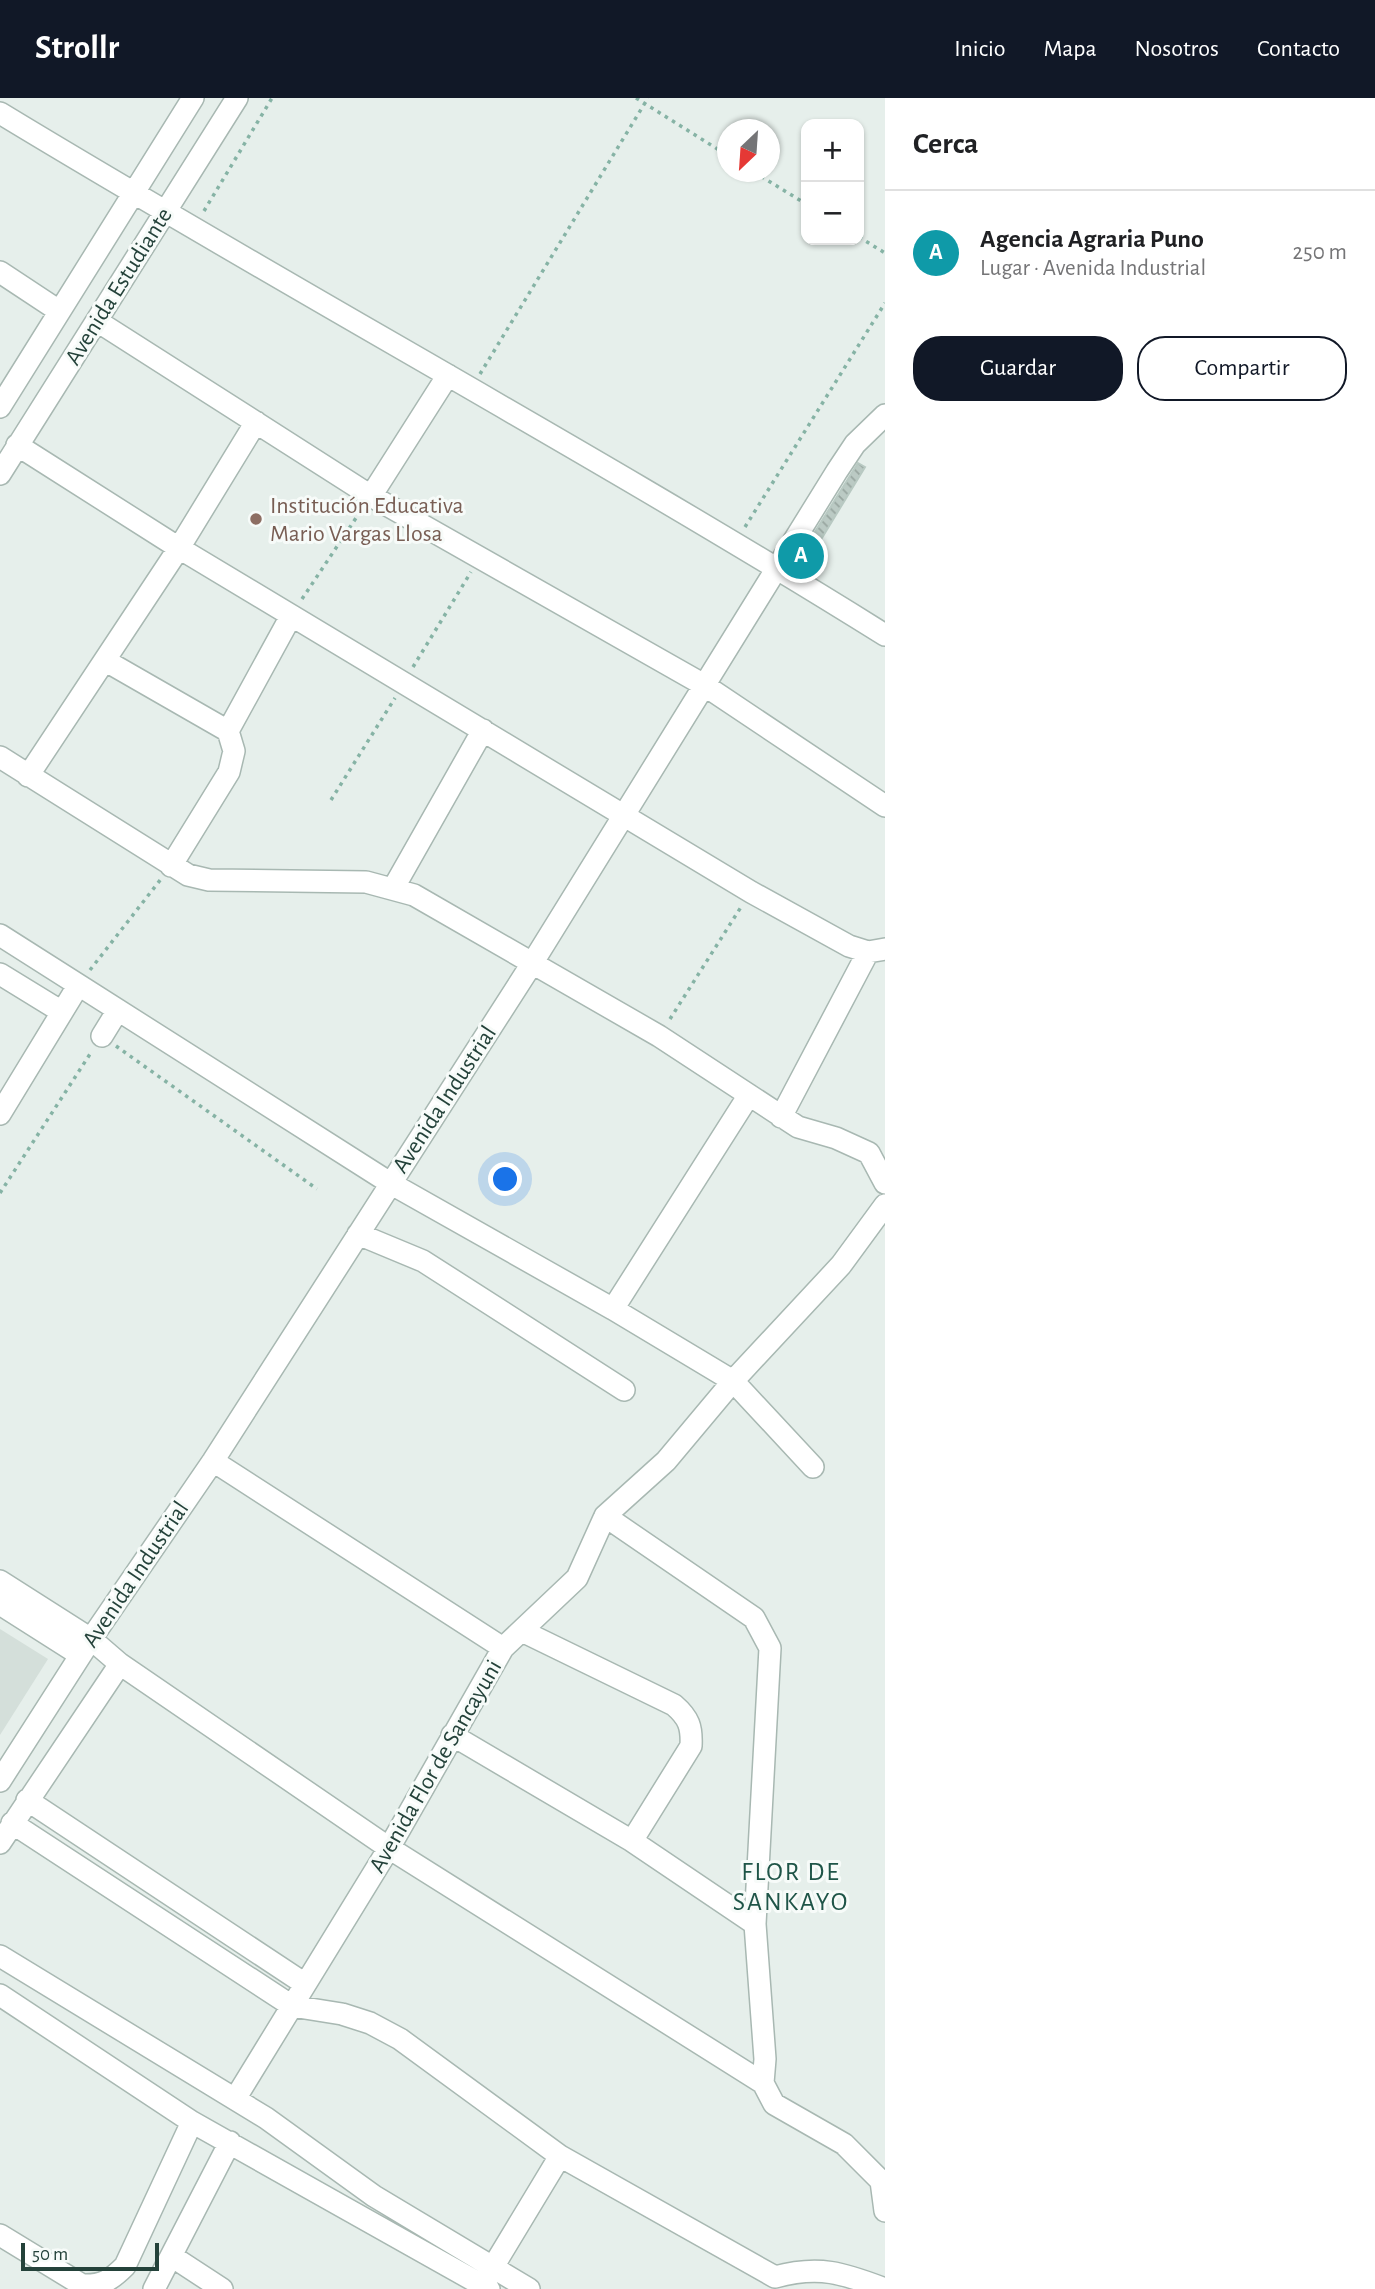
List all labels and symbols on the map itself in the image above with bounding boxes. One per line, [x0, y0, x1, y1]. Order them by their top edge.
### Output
north arrow [717, 119, 780, 182]
street label: Avenida Estudiante [61, 204, 177, 369]
place label: Institución Educativa Mario Vargas Llosa [270, 494, 464, 546]
marker: Institución Educativa Mario Vargas Llosa [248, 511, 264, 527]
pin: A [778, 530, 824, 582]
street label: Avenida Industrial [388, 1022, 501, 1178]
your location [488, 1162, 522, 1196]
street label: Avenida Industrial [78, 1497, 193, 1652]
street label: Avenida Flor de Sancayuni [365, 1656, 507, 1877]
district label: FLOR DE SANKAYO [733, 1859, 849, 1915]
scale bar [21, 2240, 159, 2272]

